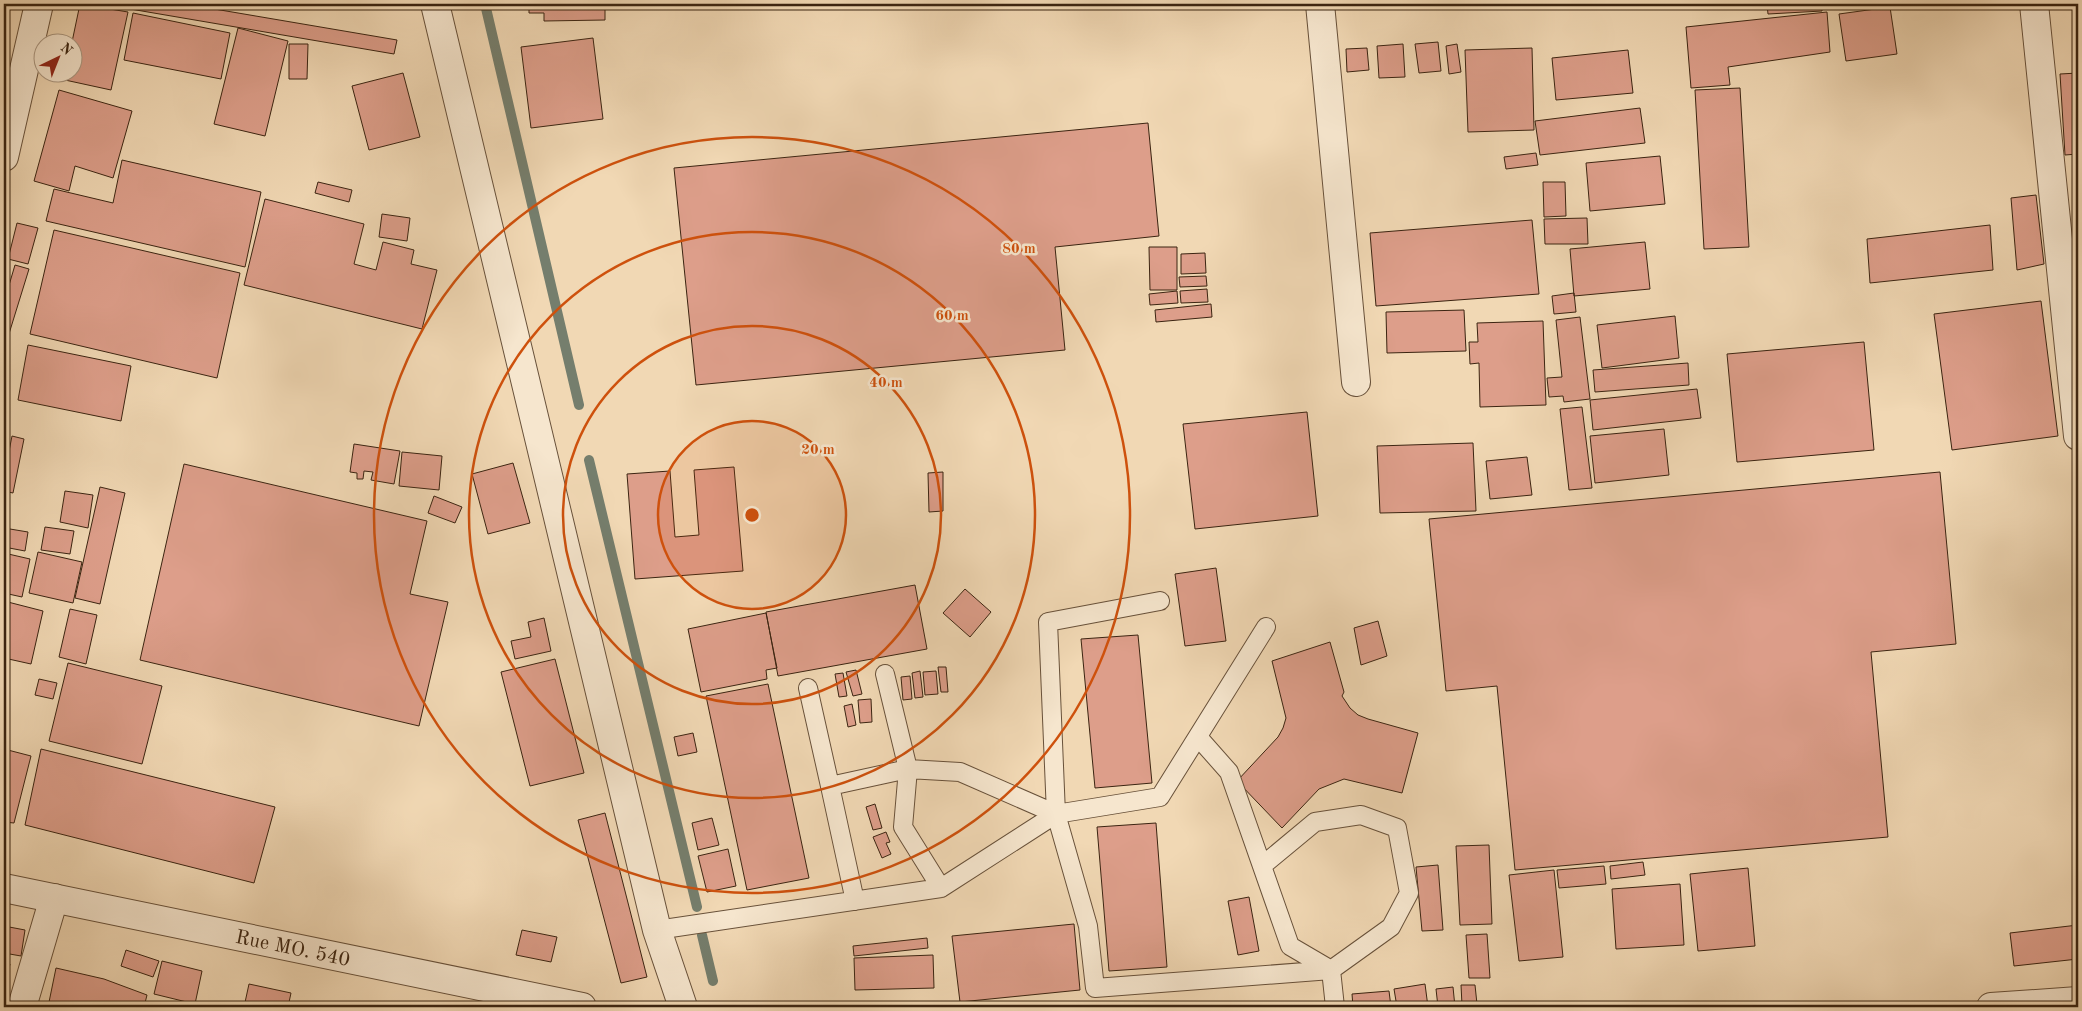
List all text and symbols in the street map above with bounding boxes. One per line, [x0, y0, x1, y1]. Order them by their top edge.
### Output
north arrow [32, 32, 82, 82]
text: N [57, 40, 75, 58]
text: 80 m [1002, 242, 1036, 257]
text: 60 m [935, 309, 969, 324]
text: 40 m [869, 376, 903, 391]
text: 20 m [801, 443, 835, 458]
centre of rings [743, 506, 761, 524]
street label: Rue MO. 540 [233, 928, 352, 971]

